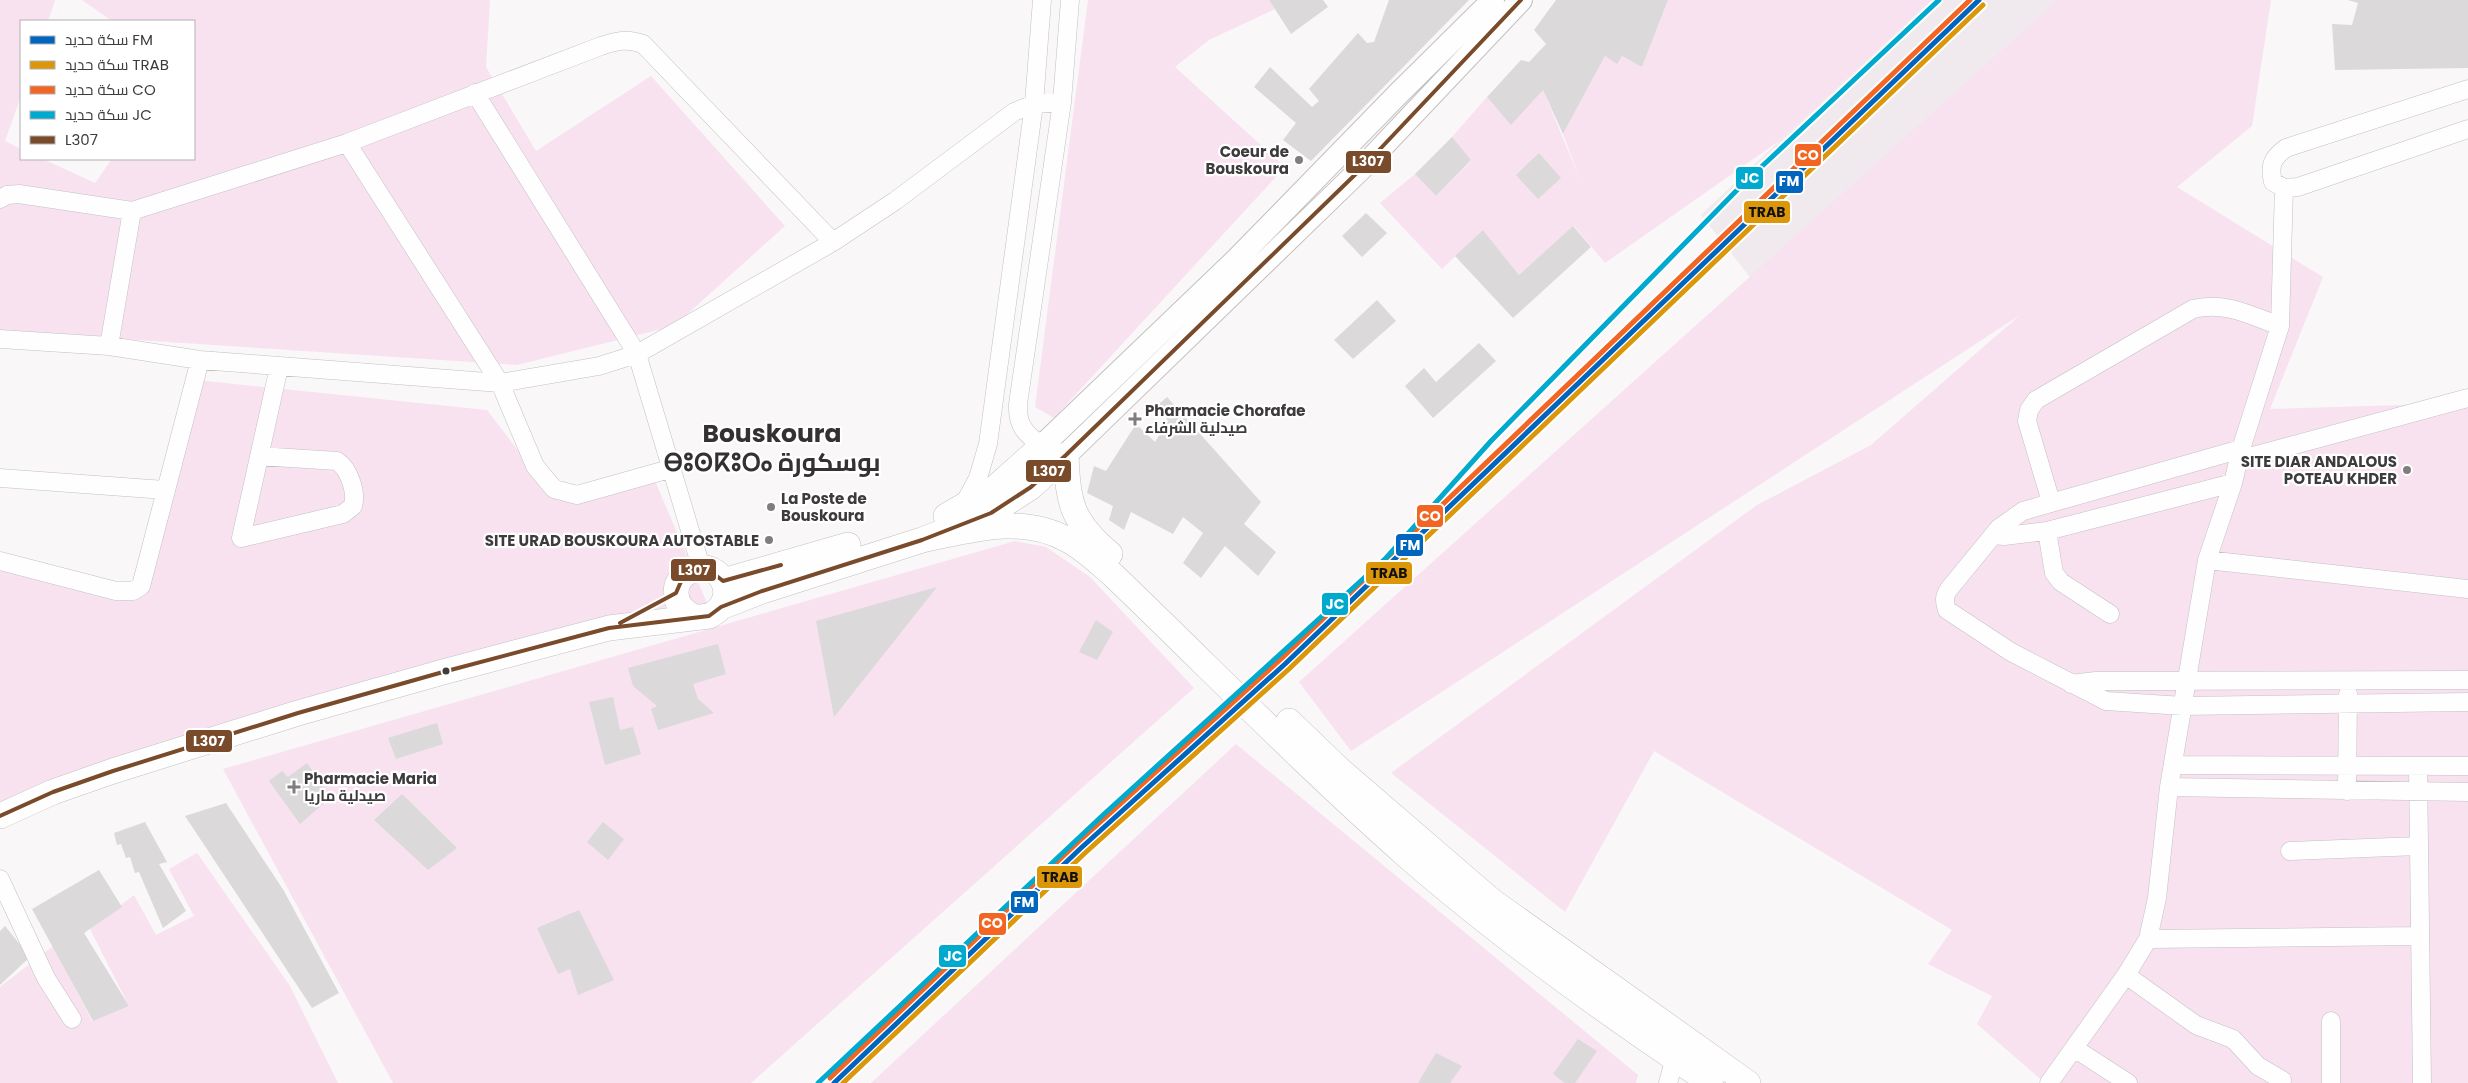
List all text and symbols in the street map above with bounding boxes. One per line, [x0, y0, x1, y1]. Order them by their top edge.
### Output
legend [20, 20, 195, 160]
text: سكة حديد FM [65, 29, 153, 50]
text: سكة حديد TRAB [65, 54, 169, 75]
text: سكة حديد CO [65, 79, 156, 100]
text: سكة حديد JC [65, 104, 152, 125]
text: L307 [65, 129, 98, 150]
place label: Coeur de Bouskoura [1206, 141, 1289, 179]
line badge: CO [1794, 143, 1822, 167]
text: CO [1797, 145, 1819, 165]
line badge: L307 [1345, 150, 1392, 174]
text: L307 [1352, 151, 1384, 171]
marker: Coeur de Bouskoura [1293, 154, 1305, 166]
line badge: JC [1735, 166, 1764, 190]
text: JC [1741, 168, 1760, 188]
line badge: FM [1775, 170, 1804, 194]
text: FM [1779, 171, 1799, 191]
line badge: TRAB [1743, 200, 1791, 224]
text: TRAB [1749, 202, 1785, 222]
place label: Pharmacie Chorafae صيدلية الشرفاء [1145, 400, 1306, 438]
marker: Pharmacie Chorafae صيدلية الشرفاء [1129, 413, 1141, 425]
district label: Bouskoura ⴱⵓⵙⴽⵓⵔⴰ بوسكورة [663, 416, 881, 480]
place label: SITE DIAR ANDALOUS POTEAU KHDER [2241, 451, 2397, 489]
line badge: L307 [1025, 459, 1072, 483]
text: L307 [1033, 461, 1065, 481]
marker: SITE DIAR ANDALOUS POTEAU KHDER [2401, 464, 2413, 476]
place label: La Poste de Bouskoura [781, 488, 867, 526]
marker: La Poste de Bouskoura [765, 501, 777, 513]
line badge: CO [1416, 504, 1444, 528]
text: CO [1419, 506, 1441, 526]
place label: SITE URAD BOUSKOURA AUTOSTABLE [485, 530, 759, 551]
line badge: FM [1395, 533, 1424, 557]
marker: SITE URAD BOUSKOURA AUTOSTABLE [763, 534, 775, 546]
text: FM [1400, 535, 1420, 555]
line badge: L307 [670, 558, 717, 582]
text: L307 [678, 560, 710, 580]
line badge: TRAB [1365, 561, 1413, 585]
text: TRAB [1371, 563, 1407, 583]
line badge: JC [1321, 592, 1349, 616]
text: JC [1326, 594, 1345, 614]
unlabelled marker [441, 666, 451, 676]
line badge: L307 [185, 729, 233, 753]
text: L307 [193, 731, 225, 751]
place label: Pharmacie Maria صيدلية ماريا [304, 768, 437, 806]
marker: Pharmacie Maria صيدلية ماريا [288, 781, 300, 793]
line badge: TRAB [1036, 865, 1083, 889]
text: TRAB [1042, 867, 1078, 887]
line badge: FM [1010, 890, 1039, 914]
text: FM [1014, 892, 1034, 912]
line badge: CO [978, 912, 1007, 936]
text: CO [981, 913, 1003, 933]
line badge: JC [938, 944, 967, 968]
text: JC [944, 946, 963, 966]

